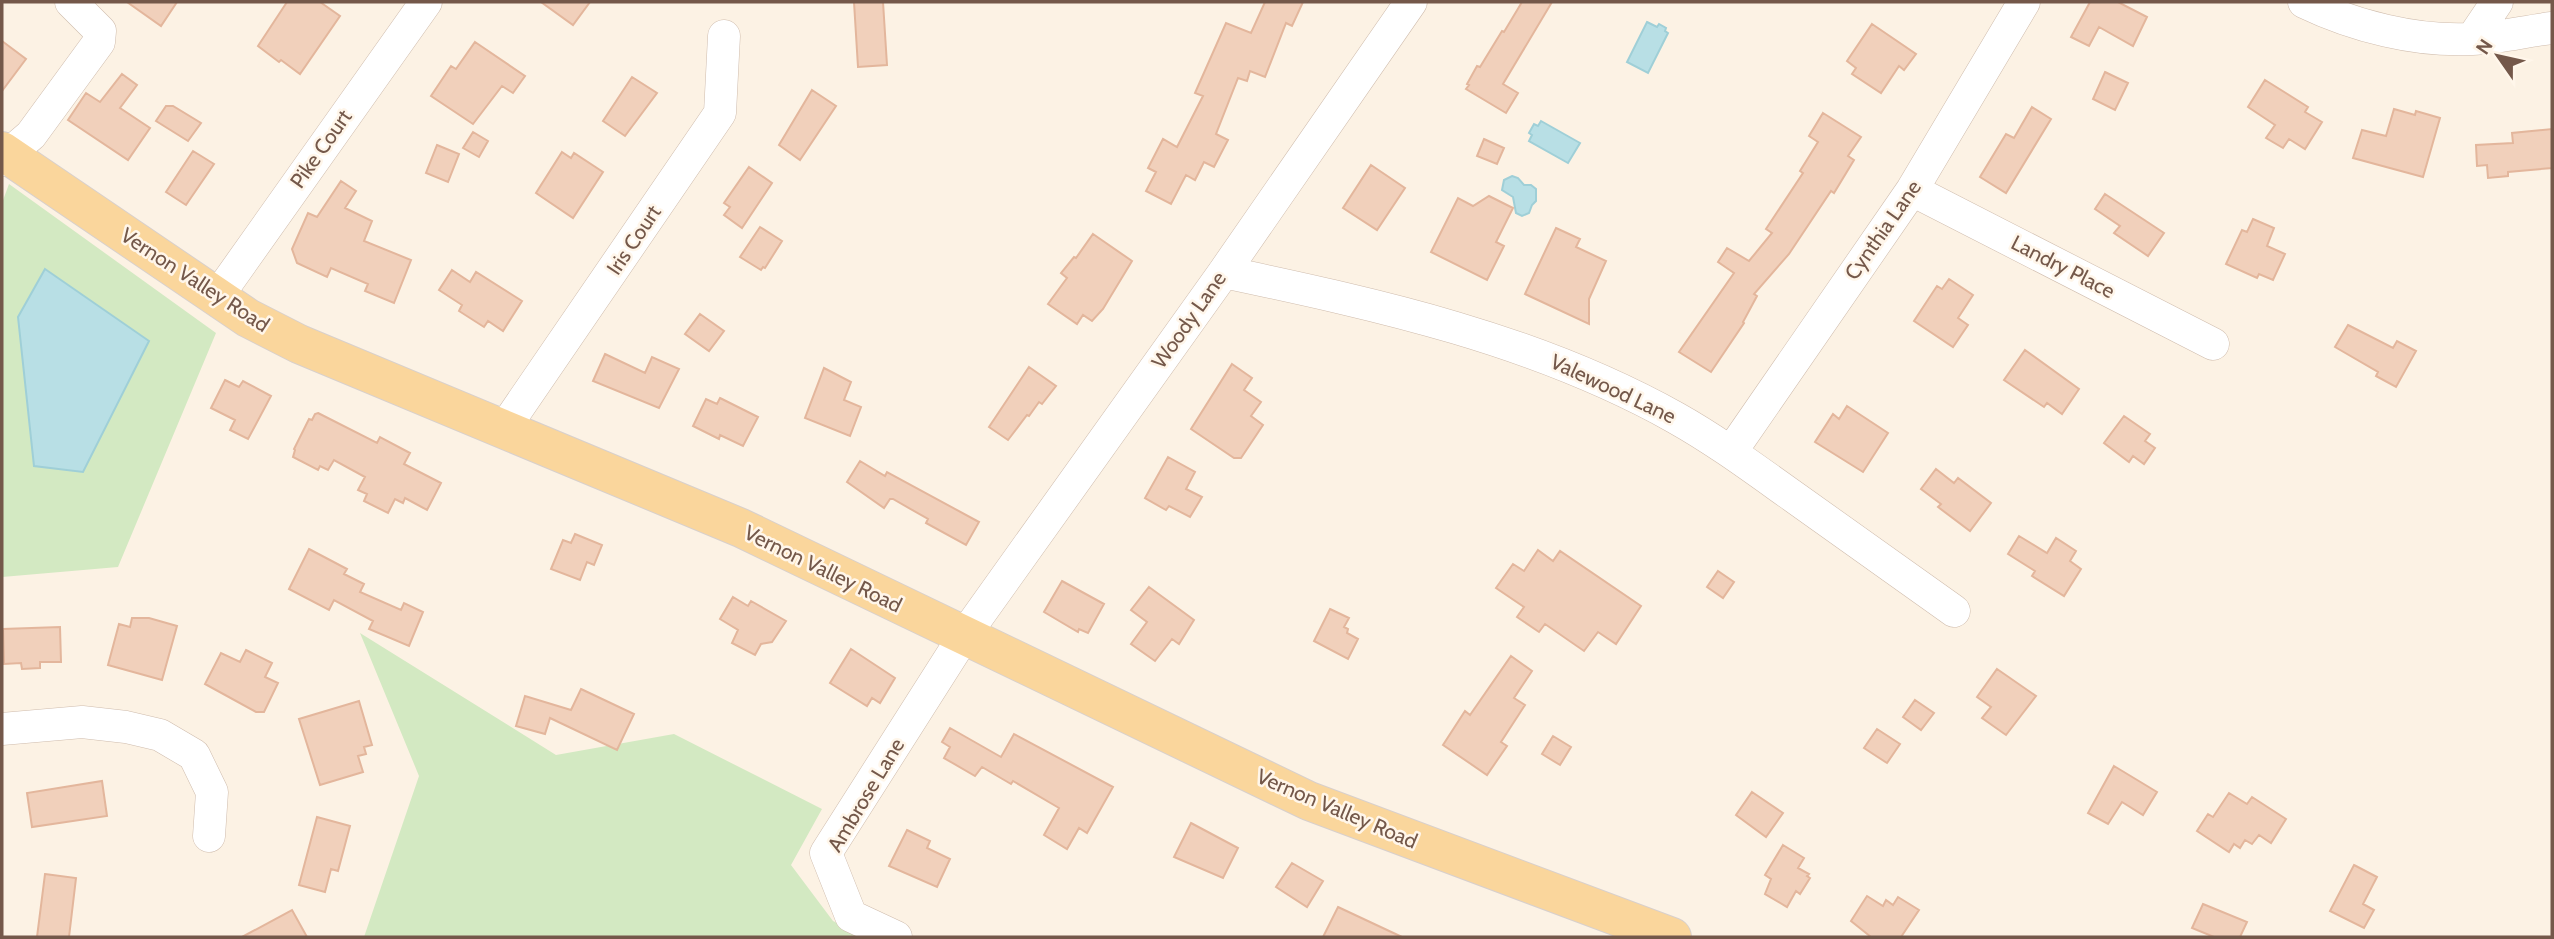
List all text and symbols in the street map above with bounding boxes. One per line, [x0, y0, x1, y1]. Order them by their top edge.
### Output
north arrow [2463, 21, 2533, 91]
text: N [2471, 35, 2498, 59]
street label: Pike Court [285, 105, 357, 193]
street label: Cynthia Lane [1839, 175, 1926, 284]
street label: Iris Court [601, 200, 666, 279]
street label: Vernon Valley Road [116, 222, 274, 337]
street label: Landry Place [2007, 230, 2119, 303]
street label: Woody Lane [1146, 266, 1231, 373]
street label: Valewood Lane [1547, 349, 1680, 429]
street label: Vernon Valley Road [740, 520, 906, 618]
street label: Ambrose Lane [822, 733, 909, 856]
street label: Vernon Valley Road [1253, 763, 1421, 854]

